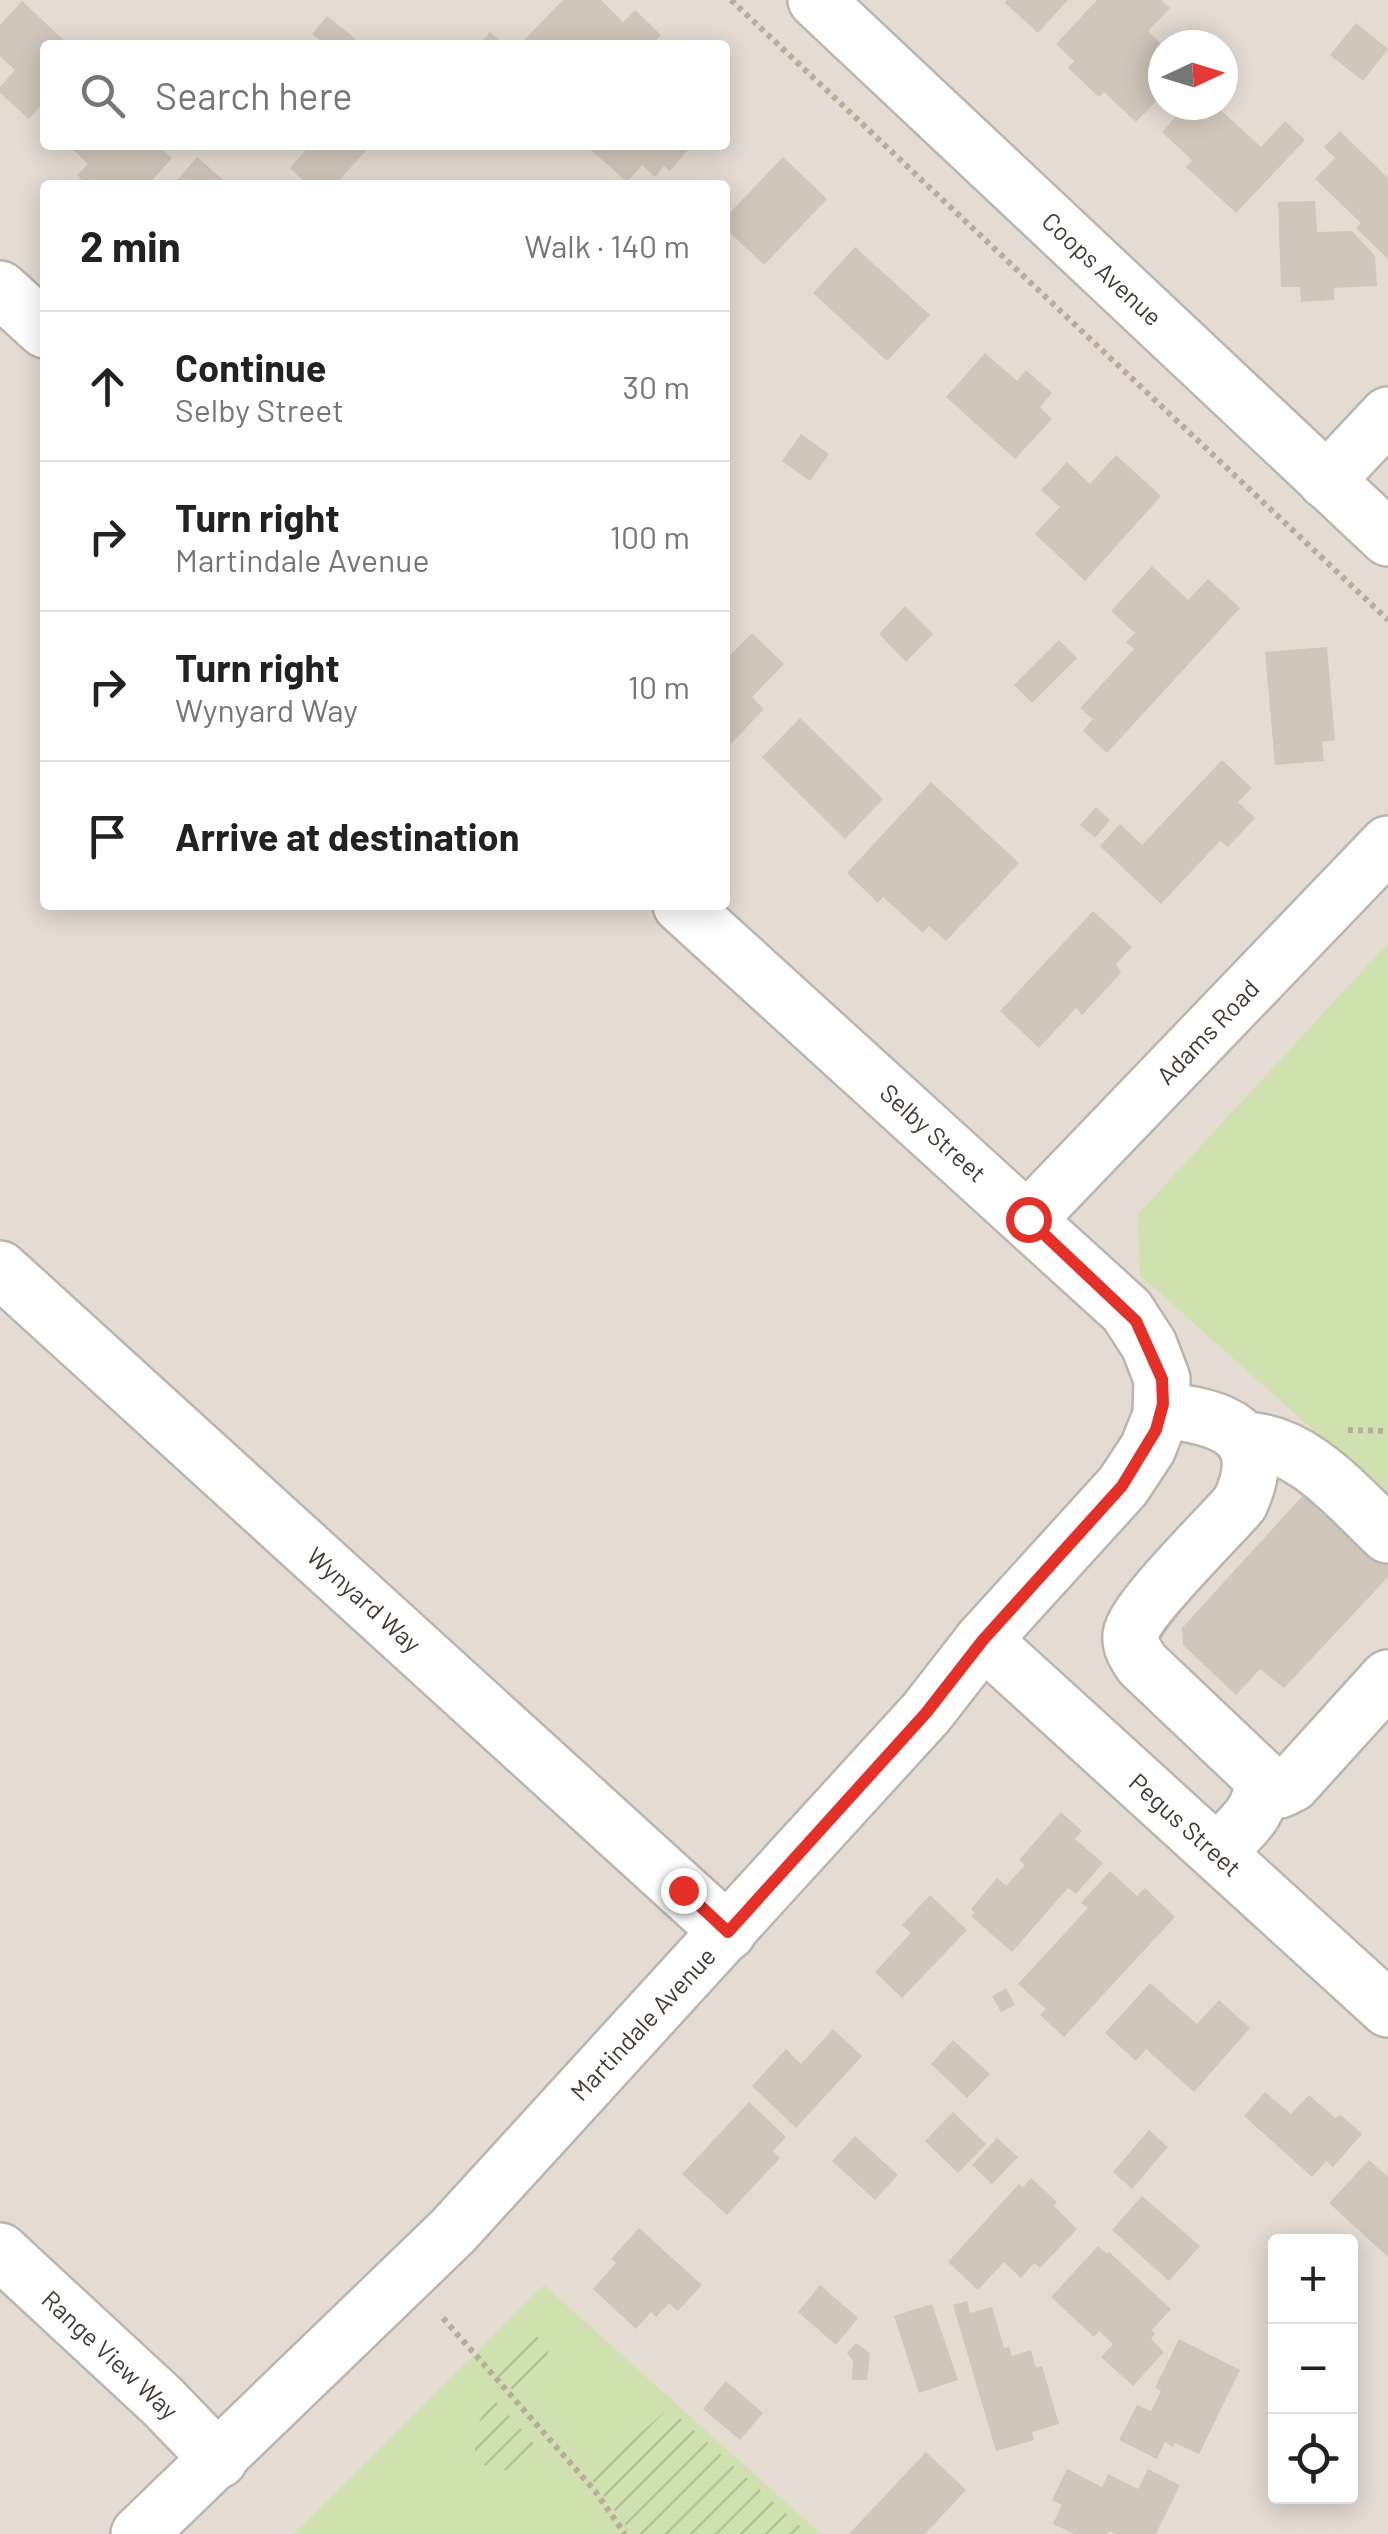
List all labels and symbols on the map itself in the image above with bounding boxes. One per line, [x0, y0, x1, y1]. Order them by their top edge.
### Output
north arrow [1148, 30, 1238, 120]
street label: Coops Avenue [1037, 205, 1169, 331]
street label: Adams Road [1150, 973, 1265, 1090]
street label: Selby Street [875, 1077, 993, 1188]
route start [1006, 1197, 1052, 1243]
street label: Wynyard Way [301, 1540, 428, 1658]
street label: Pegus Street [1124, 1766, 1248, 1882]
route end [661, 1868, 707, 1914]
street label: Martindale Avenue [563, 1940, 721, 2106]
street label: Range View Way [36, 2284, 185, 2425]

